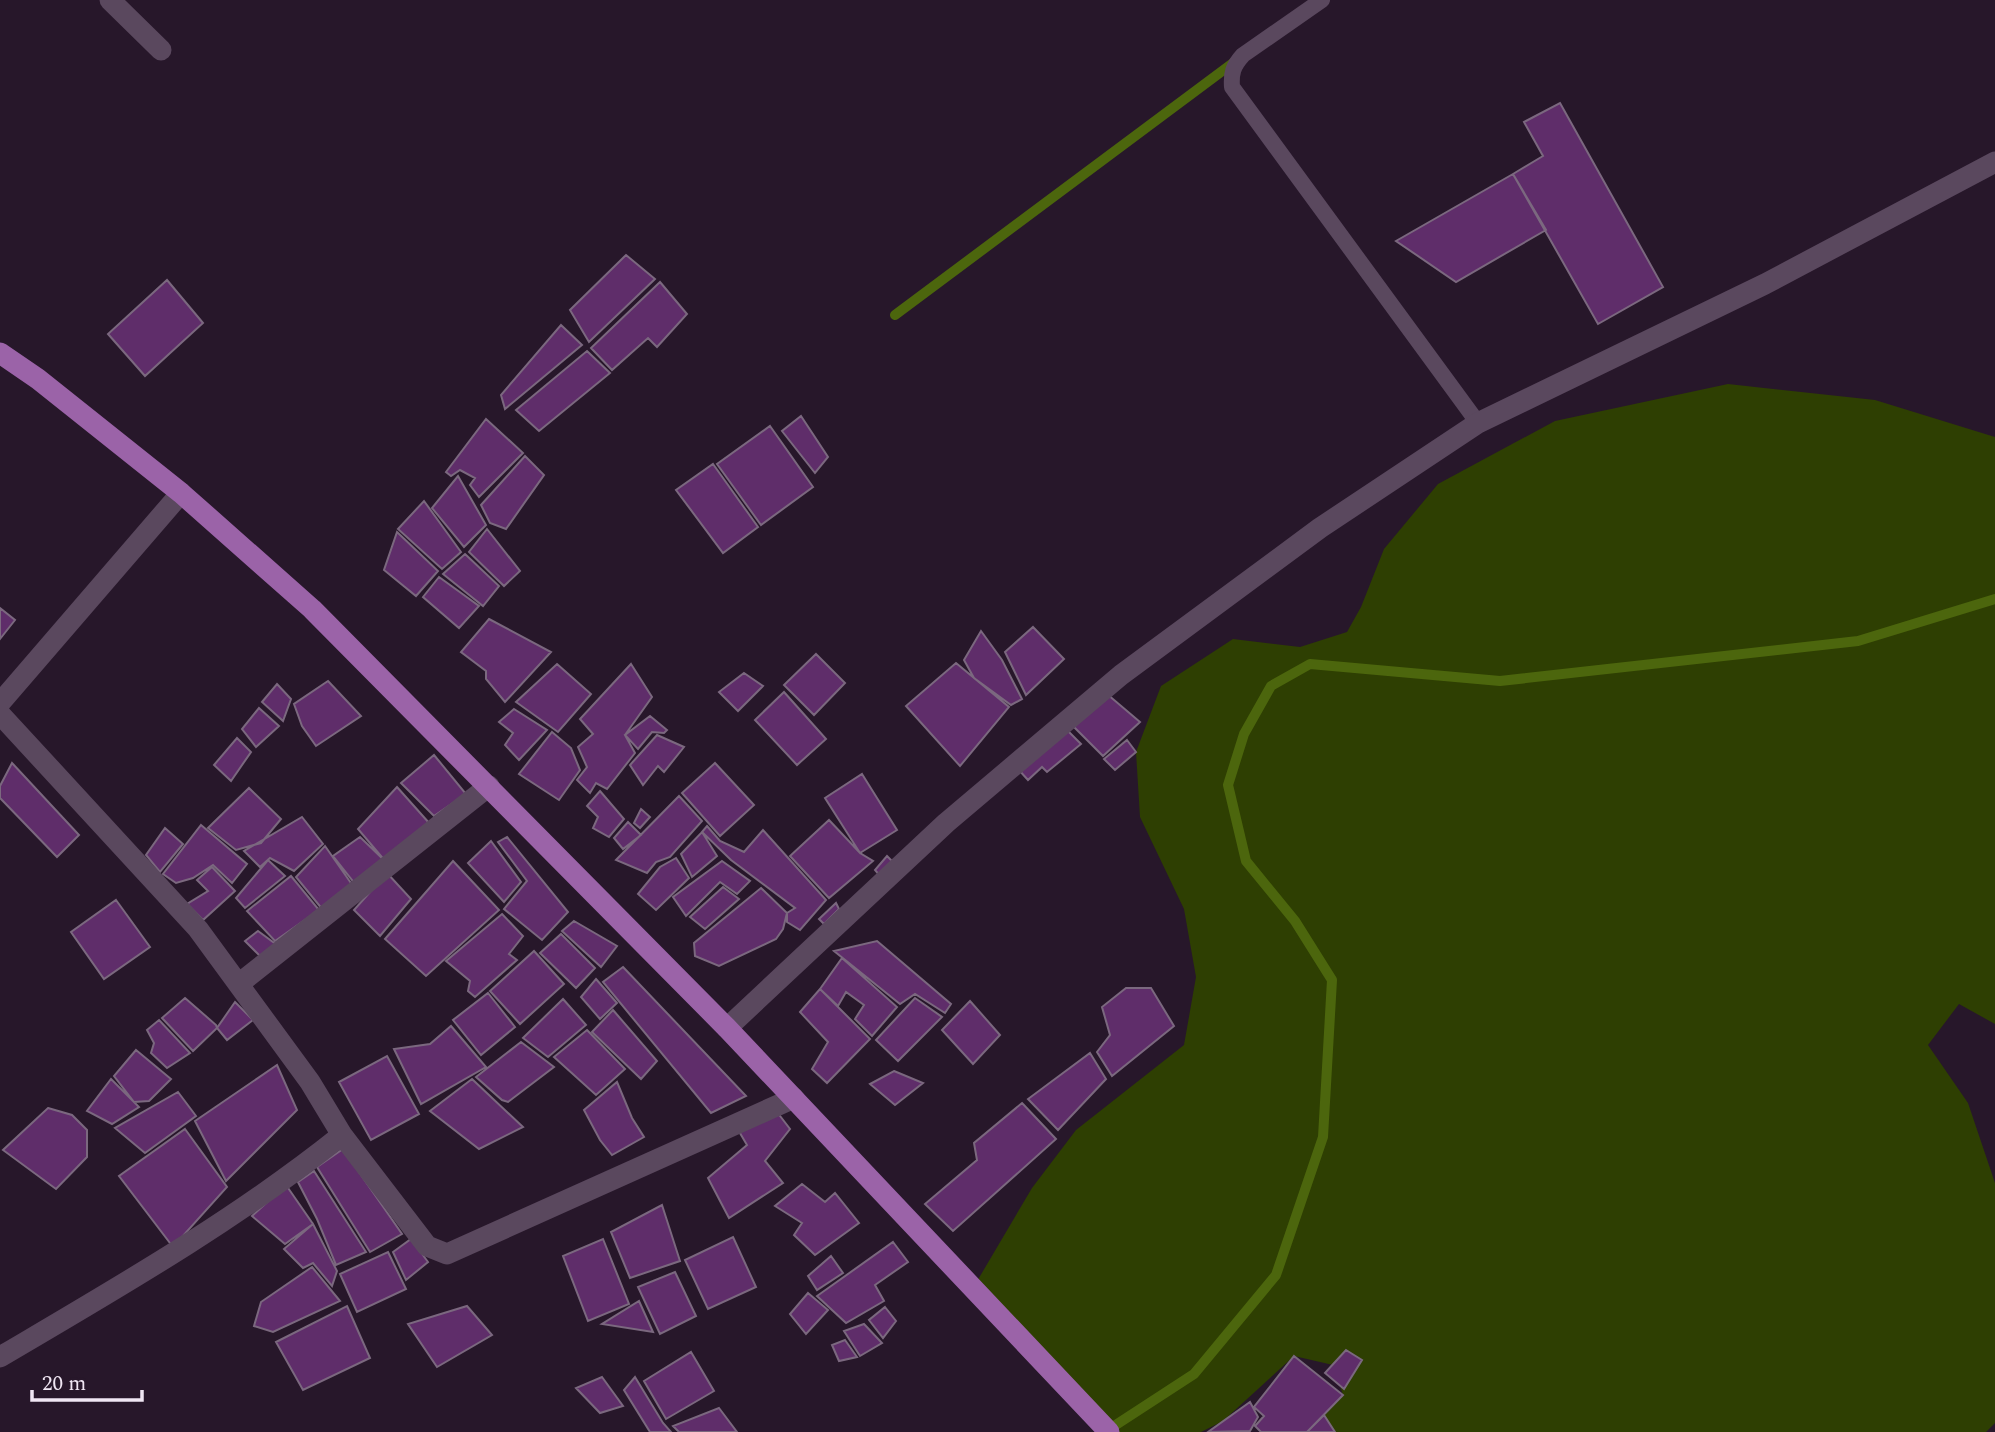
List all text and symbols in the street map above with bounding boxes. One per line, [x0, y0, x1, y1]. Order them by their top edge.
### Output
scale bar [32, 1358, 142, 1402]
text: 20 m [42, 1368, 86, 1400]

